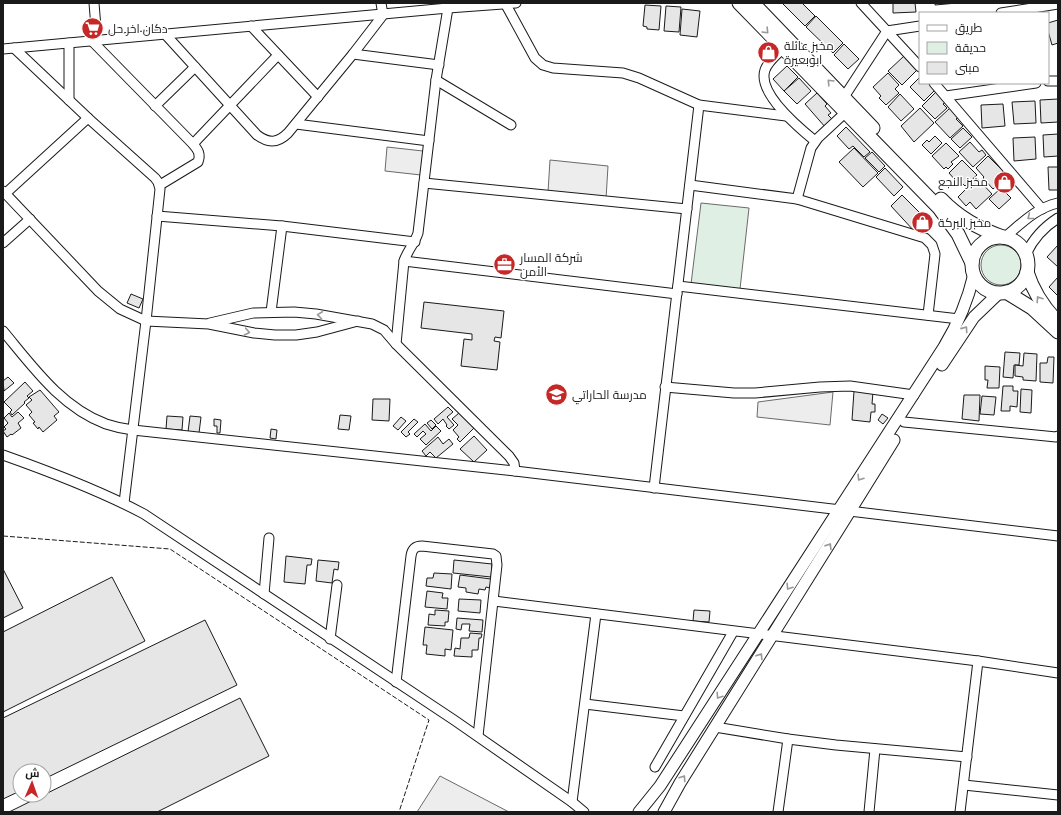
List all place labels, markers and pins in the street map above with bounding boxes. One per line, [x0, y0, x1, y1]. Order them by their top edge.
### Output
supermarket icon: دكان اخر حل [79, 16, 105, 42]
place label: دكان اخر حل [108, 21, 168, 36]
place label: مخبز عائلة ابوبعيرة [784, 38, 834, 67]
shop icon: مخبز عائلة ابوبعيرة [755, 40, 781, 66]
shop icon: مخبز النجع [991, 169, 1017, 195]
place label: مخبز النجع [938, 174, 988, 190]
shop icon: مخبز البركة [909, 210, 935, 236]
place label: مخبز البركة [938, 215, 991, 230]
place label: شركة المسار الأمن [519, 250, 583, 279]
office icon: شركة المسار الأمن [491, 252, 517, 278]
school or university icon: مدرسة الحاراتي [543, 382, 569, 408]
place label: مدرسة الحاراتي [572, 387, 647, 405]

